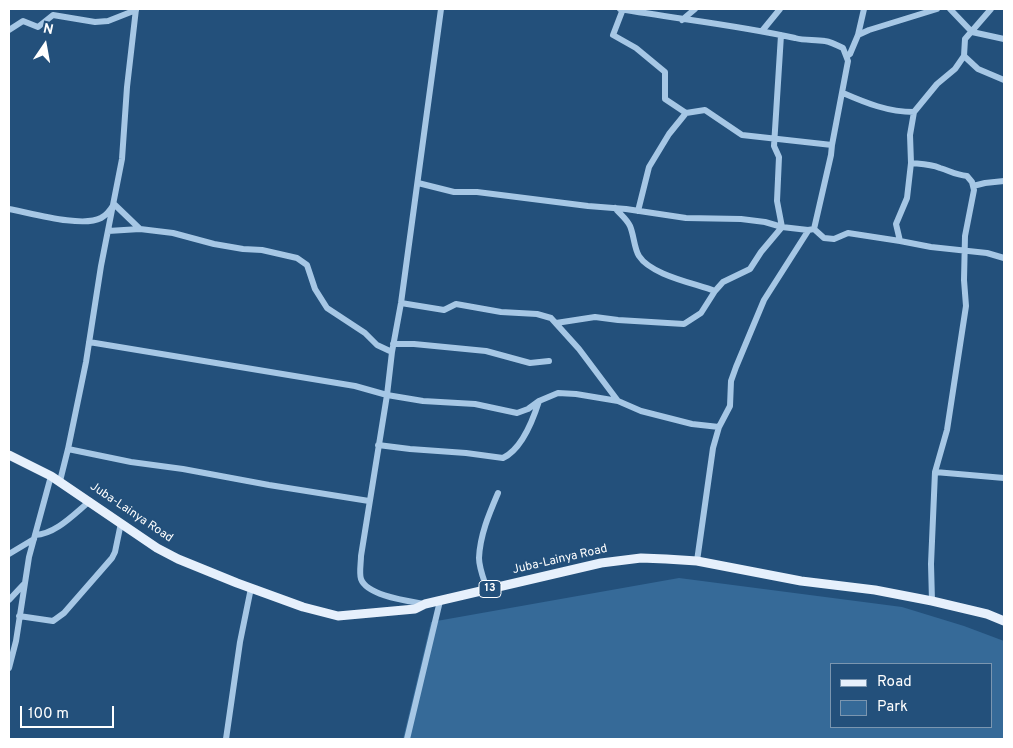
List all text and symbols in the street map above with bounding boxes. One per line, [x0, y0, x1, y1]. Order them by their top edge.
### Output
north arrow [20, 20, 70, 70]
text: N [42, 20, 55, 39]
street label: Juba-Lainya Road [87, 480, 175, 546]
street label: Juba-Lainya Road [511, 542, 609, 578]
road number: 13 [479, 580, 501, 598]
legend [830, 663, 993, 728]
text: Road [877, 673, 912, 692]
scale bar [22, 696, 116, 728]
text: Park [877, 698, 908, 717]
text: 100 m [28, 705, 69, 724]

